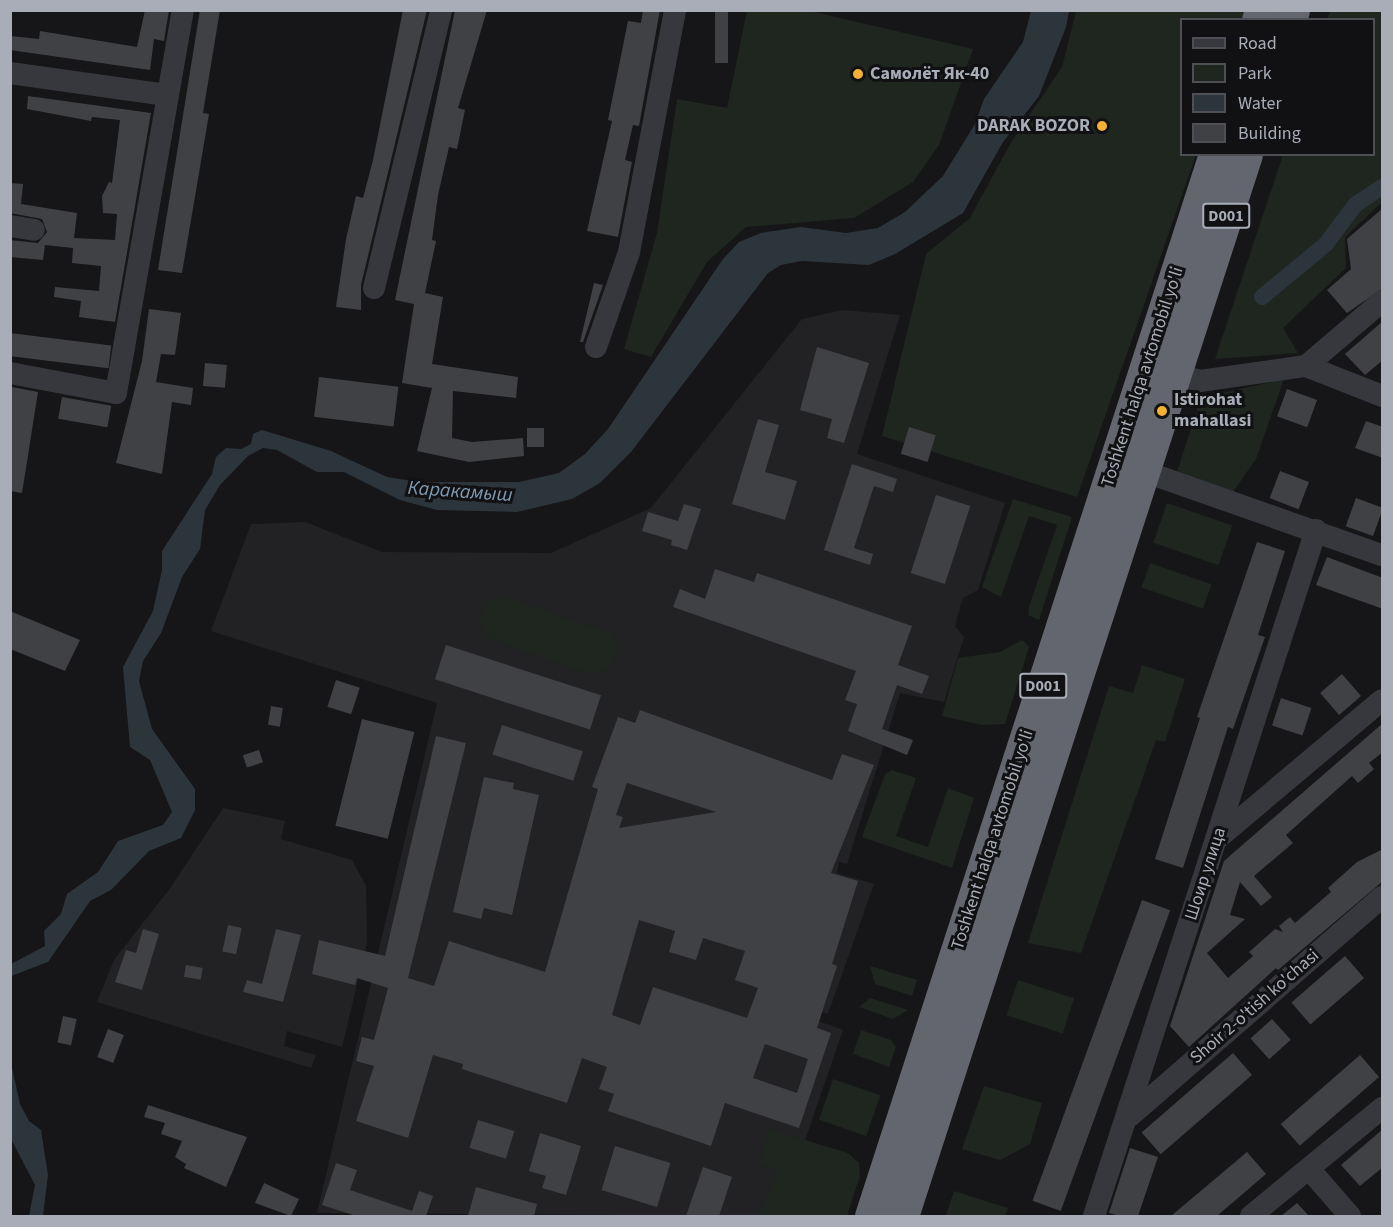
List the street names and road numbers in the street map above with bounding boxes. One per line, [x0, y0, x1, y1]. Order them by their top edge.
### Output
road number: D001 [1202, 203, 1250, 229]
street label: Toshkent halqa avtomobil yo'li [1097, 264, 1189, 490]
road number: D001 [1019, 673, 1067, 699]
street label: Toshkent halqa avtomobil yo'li [947, 727, 1039, 953]
street label: Шоир улица [1181, 825, 1231, 923]
street label: Shoir 2-o'tish ko'chasi [1186, 945, 1324, 1069]

